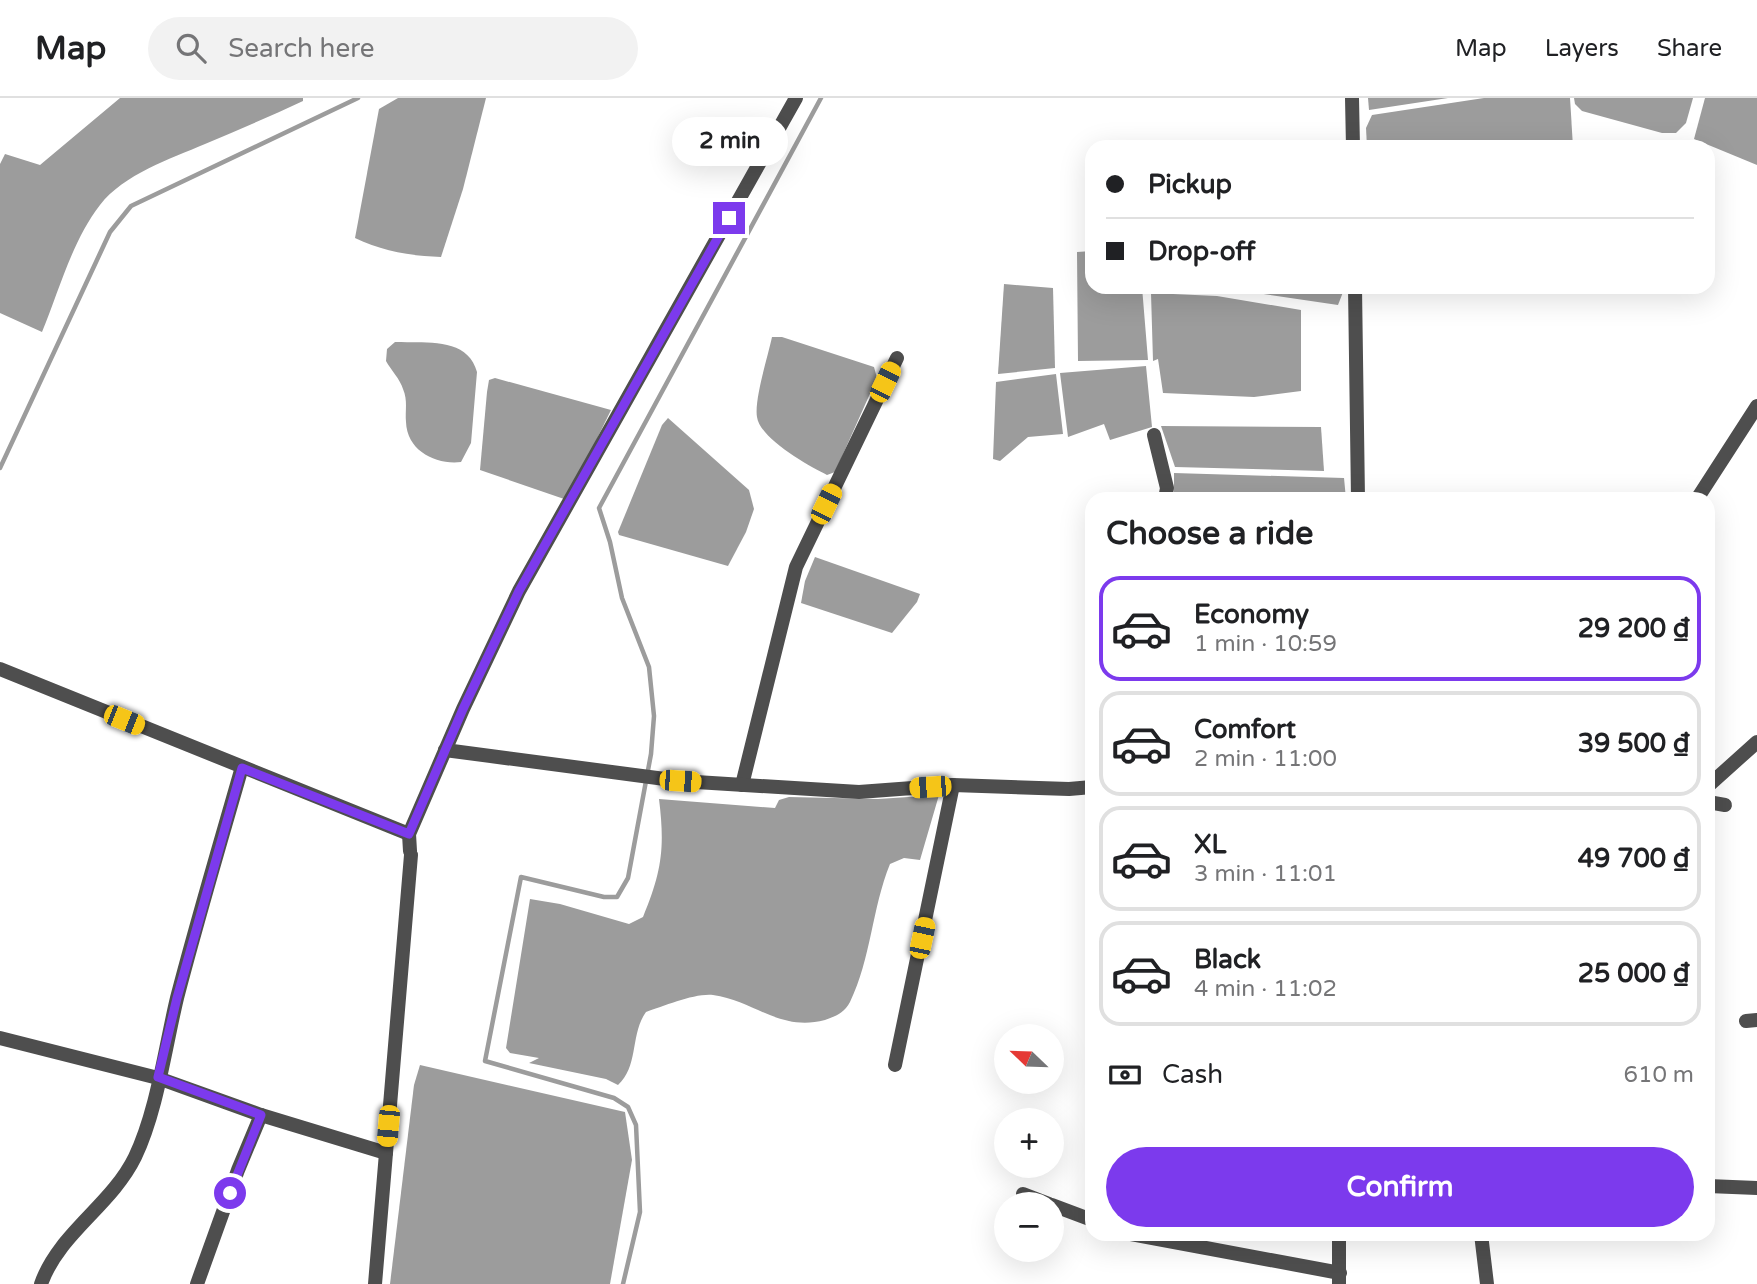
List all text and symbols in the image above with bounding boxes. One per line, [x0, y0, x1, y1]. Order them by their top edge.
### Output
search box [148, 17, 638, 80]
text: Map [35, 29, 106, 68]
icon: search [172, 29, 210, 67]
text: Search here [228, 33, 374, 64]
text: Map [1455, 34, 1507, 63]
text: Layers [1545, 34, 1619, 63]
text: Share [1657, 34, 1722, 63]
callout: 2 min [671, 116, 787, 166]
text: 2 min [699, 127, 761, 155]
text: Pickup [1148, 169, 1232, 200]
route end [713, 202, 745, 234]
text: Drop-off [1148, 236, 1255, 267]
car [867, 359, 904, 405]
car [808, 481, 845, 527]
text: Choose a ride [1106, 515, 1313, 553]
icon: car [1110, 597, 1173, 660]
text: Economy [1194, 599, 1309, 630]
text: 29 200 ₫ [1578, 613, 1690, 644]
text: 1 min · 10:59 [1194, 630, 1337, 658]
car [101, 702, 148, 738]
icon: car [1110, 712, 1173, 775]
text: Comfort [1194, 714, 1296, 745]
text: 39 500 ₫ [1578, 728, 1690, 759]
text: 2 min · 11:00 [1194, 745, 1337, 773]
car [659, 769, 702, 793]
car [909, 775, 952, 799]
icon: car [1110, 827, 1173, 890]
text: XL [1194, 829, 1226, 860]
text: 49 700 ₫ [1578, 843, 1690, 874]
text: 3 min · 11:01 [1194, 860, 1337, 888]
car [908, 915, 937, 961]
icon: car [1110, 942, 1173, 1005]
text: Black [1194, 944, 1261, 975]
text: 25 000 ₫ [1578, 958, 1690, 989]
text: 4 min · 11:02 [1194, 975, 1337, 1003]
north arrow [994, 1024, 1064, 1094]
map controls [994, 1024, 1064, 1262]
icon: cash [1106, 1056, 1144, 1094]
text: Cash [1162, 1059, 1223, 1090]
text: 610 m [1624, 1061, 1694, 1089]
car [376, 1104, 401, 1148]
button: + [994, 1108, 1064, 1178]
button: Confirm [1106, 1147, 1694, 1227]
route start [214, 1177, 246, 1209]
button: − [994, 1192, 1064, 1262]

